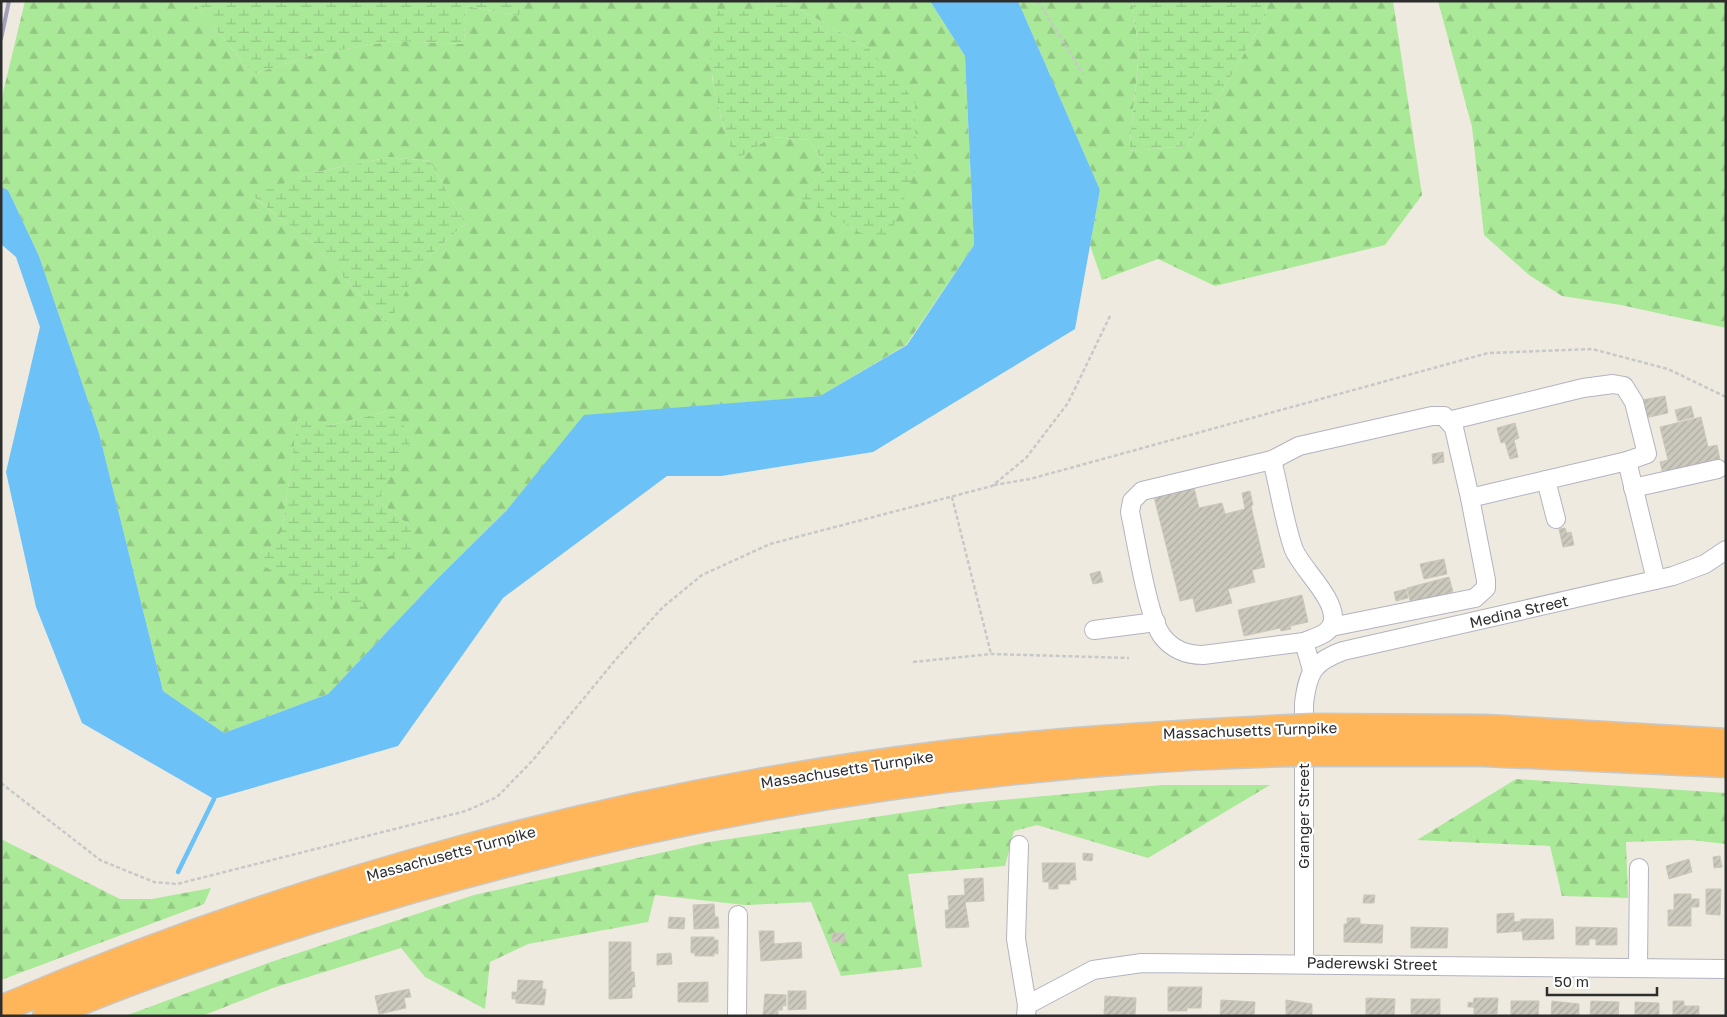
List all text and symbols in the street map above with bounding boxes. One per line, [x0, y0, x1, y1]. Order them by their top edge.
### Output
street label: Medina Street [1468, 591, 1570, 631]
street label: Massachusetts Turnpike [1162, 718, 1338, 742]
street label: Massachusetts Turnpike [759, 746, 935, 792]
street label: Granger Street [1294, 763, 1312, 869]
street label: Massachusetts Turnpike [364, 822, 538, 884]
street label: Paderewski Street [1306, 953, 1438, 973]
scale bar [1547, 964, 1657, 996]
text: 50 m [1554, 972, 1589, 990]

